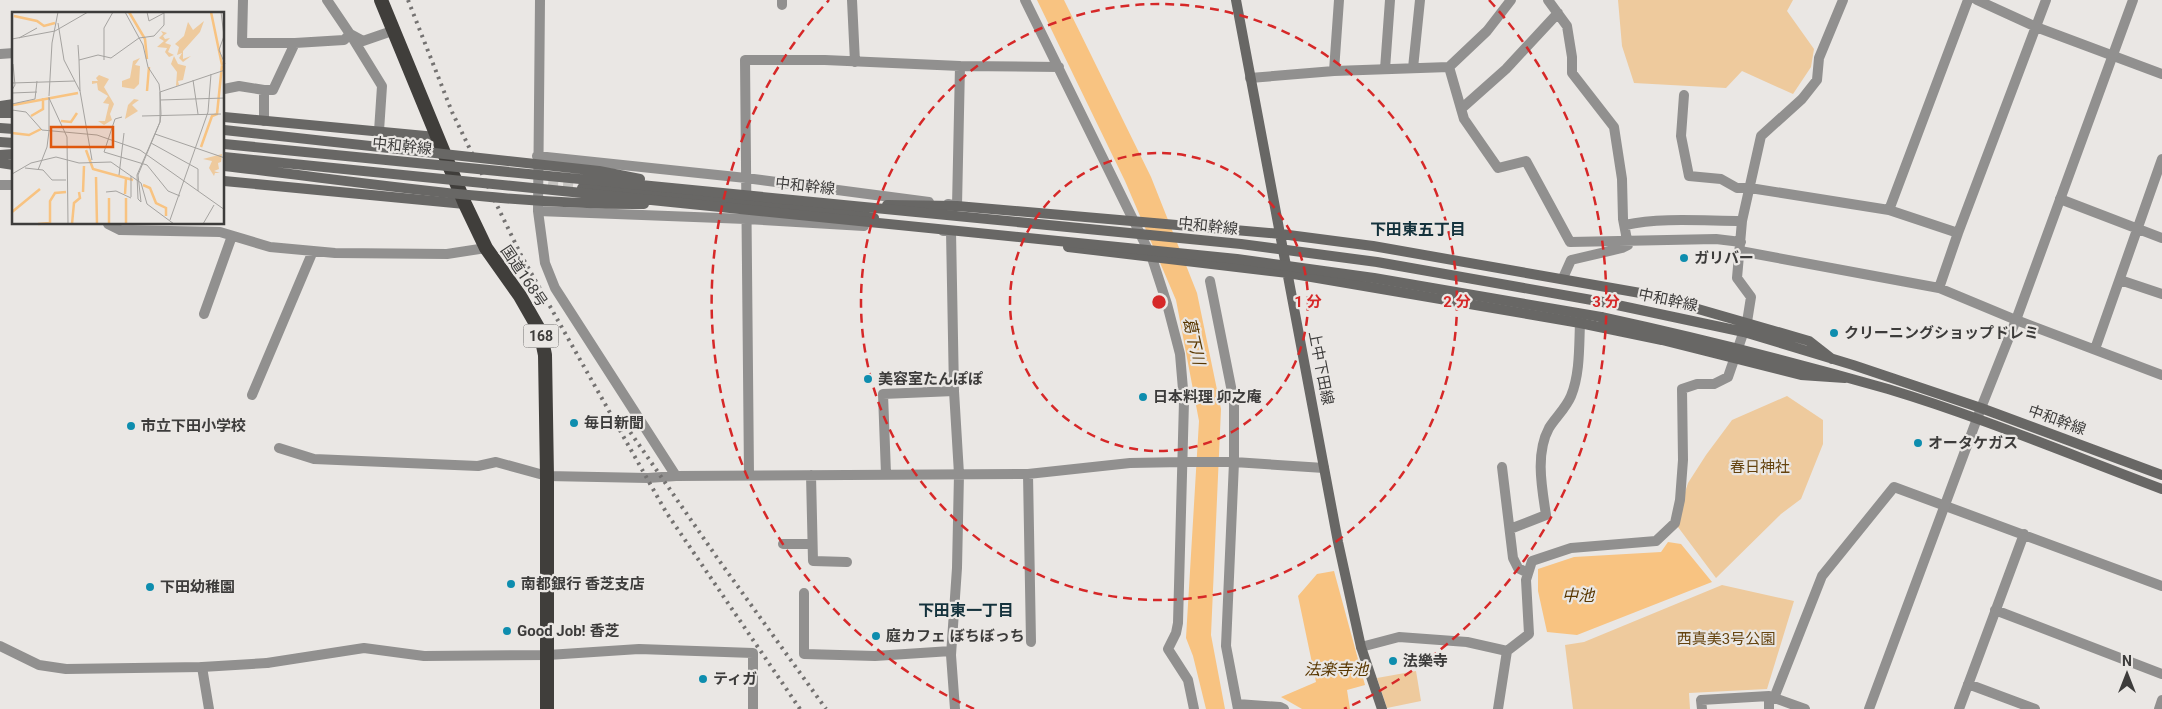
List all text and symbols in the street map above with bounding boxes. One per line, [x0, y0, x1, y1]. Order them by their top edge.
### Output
inset map [12, 12, 225, 225]
street label: 中和幹線 [371, 134, 433, 158]
street label: 中和幹線 [774, 174, 836, 198]
street label: 中和幹線 [1177, 214, 1239, 238]
district label: 下田東五丁目 [1370, 220, 1466, 239]
street label: 国道168号 [497, 242, 551, 310]
place label: ガリバー [1694, 249, 1754, 267]
marker: ガリバー [1678, 252, 1690, 264]
street label: 中和幹線 [1637, 285, 1699, 315]
centre of rings [1150, 293, 1168, 311]
text: 1 分 [1294, 293, 1322, 311]
text: 2 分 [1443, 293, 1471, 311]
text: 3 分 [1592, 293, 1620, 311]
water label: 葛下川 [1179, 315, 1209, 368]
road number: 168 [524, 324, 558, 348]
place label: クリーニングショップドレミ [1844, 324, 2039, 342]
marker: クリーニングショップドレミ [1828, 327, 1840, 339]
street label: 上中下田線 [1305, 329, 1337, 407]
place label: 美容室たんぽぽ [878, 370, 983, 388]
marker: 美容室たんぽぽ [862, 373, 874, 385]
place label: 日本料理 卯之庵 [1153, 388, 1262, 406]
marker: 日本料理 卯之庵 [1137, 391, 1149, 403]
street label: 中和幹線 [2026, 401, 2088, 439]
place label: 毎日新聞 [584, 414, 644, 432]
place label: 市立下田小学校 [141, 417, 246, 435]
marker: 毎日新聞 [568, 417, 580, 429]
marker: 市立下田小学校 [125, 420, 137, 432]
place label: オータケガス [1928, 434, 2018, 452]
marker: オータケガス [1912, 437, 1924, 449]
park label: 春日神社 [1730, 458, 1790, 476]
place label: 南都銀行 香芝支店 [521, 575, 645, 593]
place label: 下田幼稚園 [160, 578, 235, 596]
marker: 南都銀行 香芝支店 [505, 578, 517, 590]
marker: 下田幼稚園 [144, 581, 156, 593]
water label: 中池 [1562, 586, 1596, 605]
district label: 下田東一丁目 [918, 601, 1014, 620]
place label: Good Job! 香芝 [517, 622, 619, 640]
marker: Good Job! 香芝 [501, 625, 513, 637]
place label: 庭カフェ ぼちぼっち [886, 627, 1025, 645]
marker: 庭カフェ ぼちぼっち [870, 630, 882, 642]
park label: 西真美3号公園 [1677, 630, 1775, 648]
north arrow [2102, 649, 2152, 699]
place label: 法樂寺 [1403, 652, 1448, 670]
text: N [2122, 653, 2132, 669]
marker: 法樂寺 [1387, 655, 1399, 667]
water label: 法楽寺池 [1304, 660, 1370, 679]
place label: ティガ [713, 670, 757, 688]
marker: ティガ [697, 673, 709, 685]

